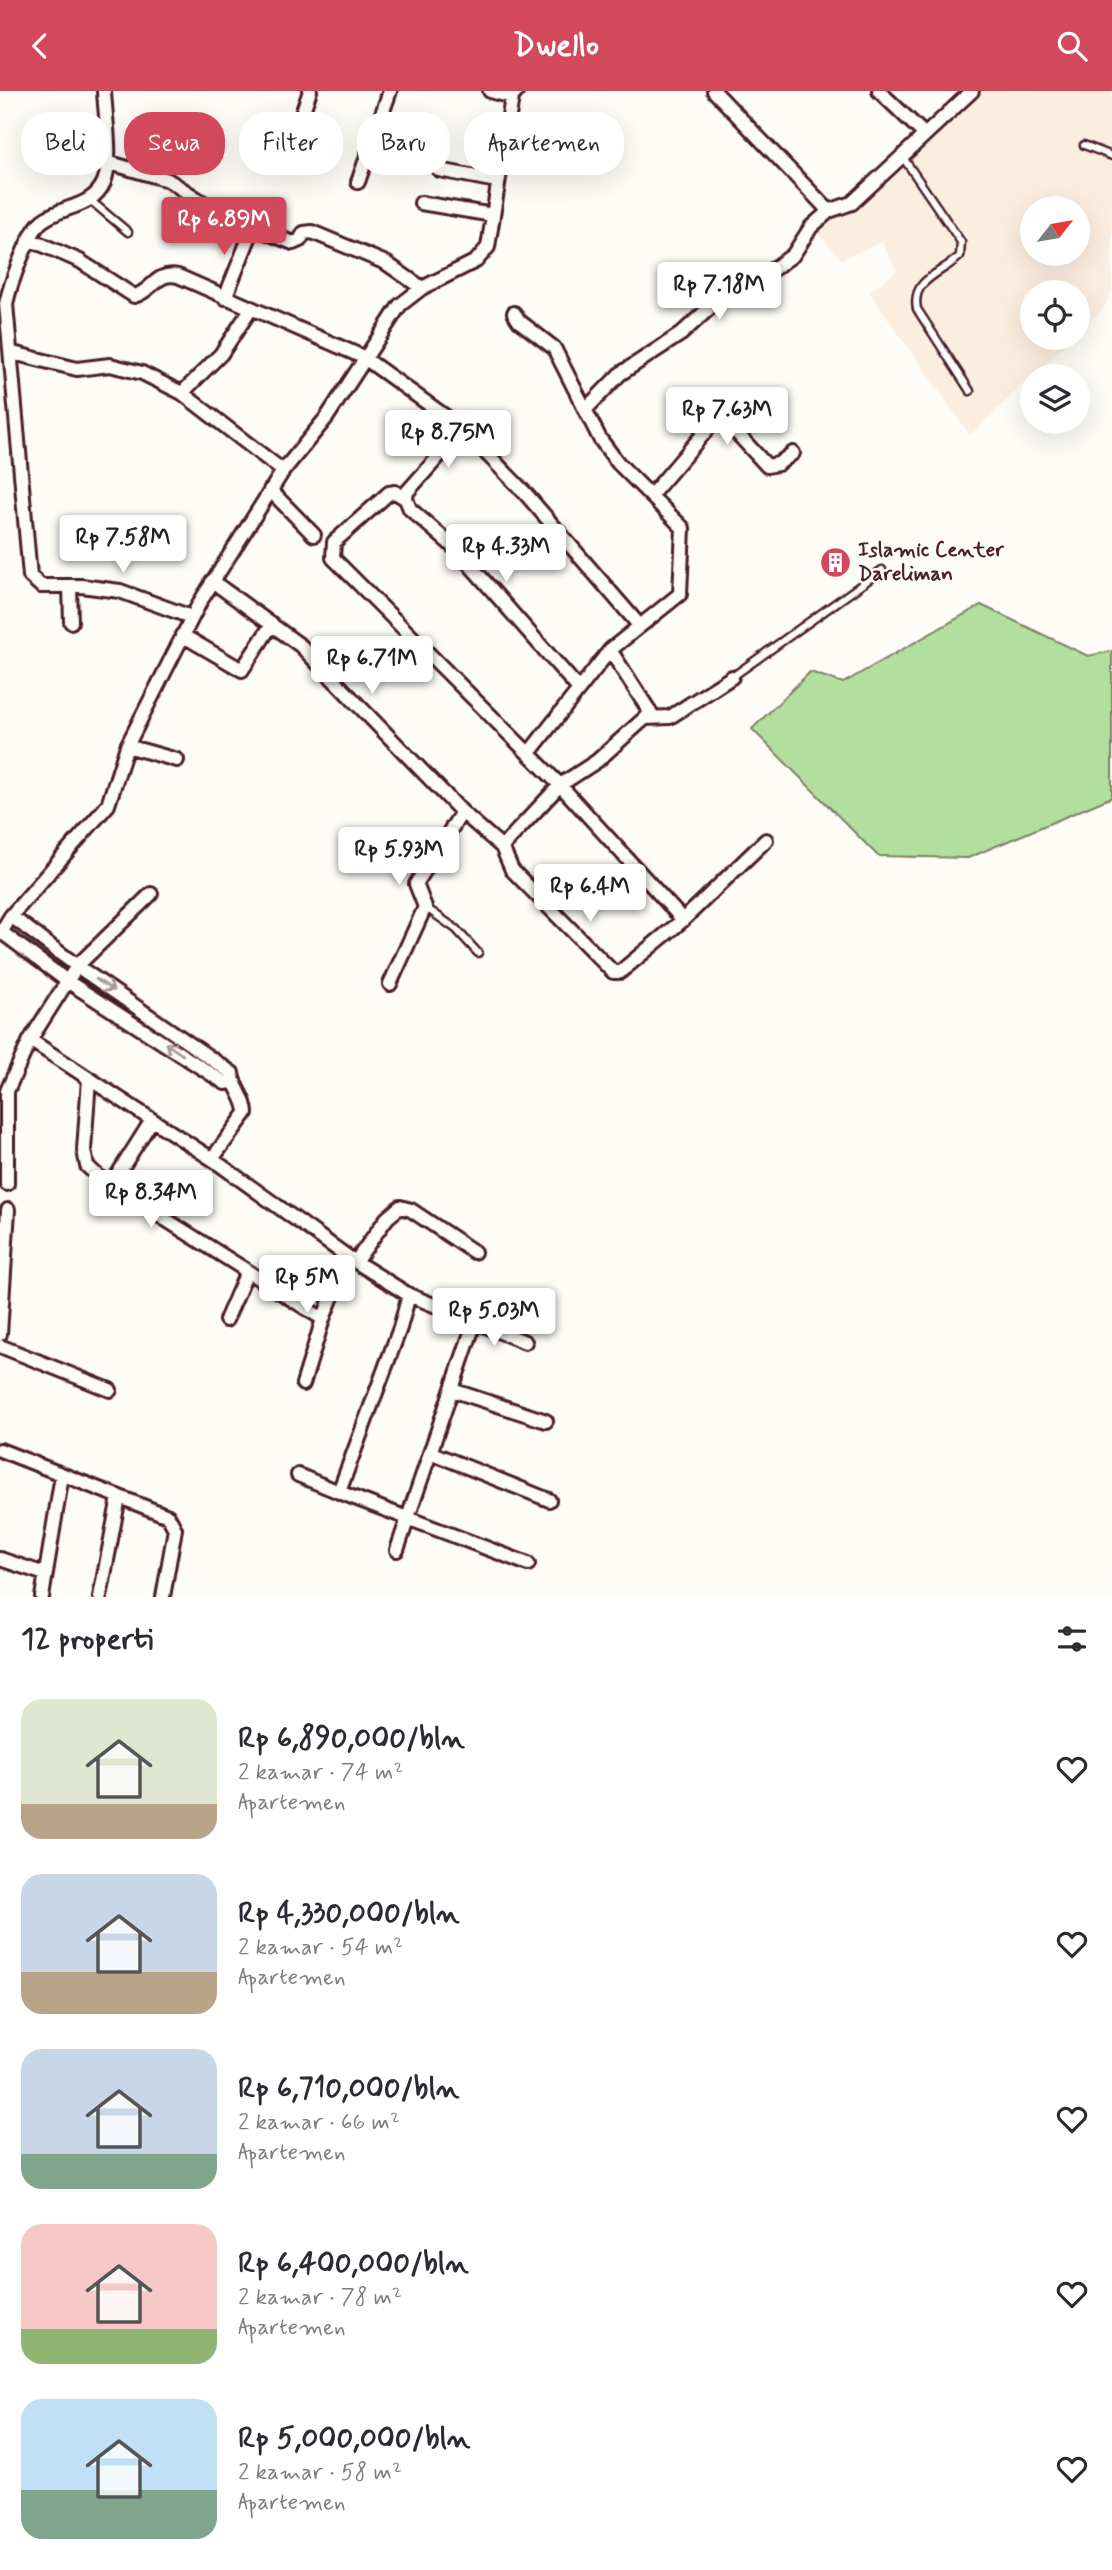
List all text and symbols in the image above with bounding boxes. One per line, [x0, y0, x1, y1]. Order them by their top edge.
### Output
text: Dwello [513, 25, 599, 67]
icon: back [21, 27, 59, 65]
icon: search [1053, 27, 1091, 65]
chip: Beli [21, 112, 110, 175]
chip: Sewa [124, 112, 225, 175]
chip: Filter [239, 112, 343, 175]
chip: Baru [357, 112, 450, 175]
chip: Apartemen [464, 112, 624, 175]
north arrow [1020, 196, 1090, 266]
map controls [1020, 196, 1090, 434]
pin: Rp 6.89M [152, 197, 296, 257]
text: Rp 6.89M [177, 205, 271, 235]
pin: Rp 7.18M [647, 263, 791, 322]
text: Rp 7.18M [673, 270, 765, 300]
button: locate [1020, 280, 1090, 350]
button: layers [1020, 364, 1090, 434]
pin: Rp 7.63M [655, 387, 799, 447]
text: Rp 7.63M [682, 395, 772, 425]
pin: Rp 8.75M [376, 411, 520, 470]
text: Rp 8.75M [401, 418, 495, 448]
pin: Rp 7.58M [51, 515, 195, 575]
text: Rp 7.58M [75, 523, 171, 553]
pin: Rp 4.33M [434, 525, 578, 584]
text: Rp 4.33M [462, 532, 550, 562]
place label: Islamic Center Dareliman [858, 536, 1005, 588]
building icon: Islamic Center Dareliman [818, 545, 852, 579]
pin: Rp 6.71M [300, 637, 444, 696]
text: Rp 6.71M [327, 644, 417, 674]
pin: Rp 5.93M [327, 827, 471, 887]
text: Rp 5.93M [354, 835, 444, 865]
pin: Rp 6.4M [525, 865, 655, 924]
text: Rp 6.4M [550, 872, 630, 902]
one-way arrow [95, 978, 114, 992]
one-way arrow [165, 1041, 184, 1056]
pin: Rp 8.34M [79, 1171, 223, 1230]
text: Rp 8.34M [105, 1178, 197, 1208]
pin: Rp 5M [258, 1255, 356, 1315]
text: Rp 5M [275, 1263, 339, 1293]
pin: Rp 5.03M [422, 1289, 566, 1348]
text: Rp 5.03M [448, 1296, 540, 1326]
text: 12 properti [21, 1620, 153, 1659]
icon: filters [1053, 1620, 1091, 1658]
text: Rp 6,890,000/bln [238, 1719, 465, 1758]
icon: home [77, 1727, 161, 1811]
icon: heart [1053, 1750, 1091, 1788]
text: 2 kamar · 74 m² [238, 1758, 403, 1788]
text: Apartemen [238, 1788, 346, 1818]
text: Rp 4,330,000/bln [238, 1894, 460, 1933]
icon: home [77, 1902, 161, 1986]
icon: heart [1053, 1925, 1091, 1963]
text: 2 kamar · 54 m² [238, 1933, 403, 1963]
text: Apartemen [238, 1963, 346, 1993]
text: Rp 6,710,000/bln [238, 2069, 459, 2108]
icon: home [77, 2077, 161, 2161]
icon: heart [1053, 2100, 1091, 2138]
text: 2 kamar · 66 m² [238, 2108, 400, 2138]
text: Apartemen [238, 2138, 346, 2168]
text: Rp 6,400,000/bln [238, 2244, 469, 2283]
icon: home [77, 2252, 161, 2336]
icon: heart [1053, 2275, 1091, 2313]
text: 2 kamar · 78 m² [238, 2283, 402, 2313]
text: Apartemen [238, 2313, 346, 2343]
text: Rp 5,000,000/bln [238, 2419, 470, 2458]
icon: home [77, 2427, 161, 2511]
icon: heart [1053, 2450, 1091, 2488]
text: 2 kamar · 58 m² [238, 2458, 402, 2488]
text: Apartemen [238, 2488, 346, 2518]

